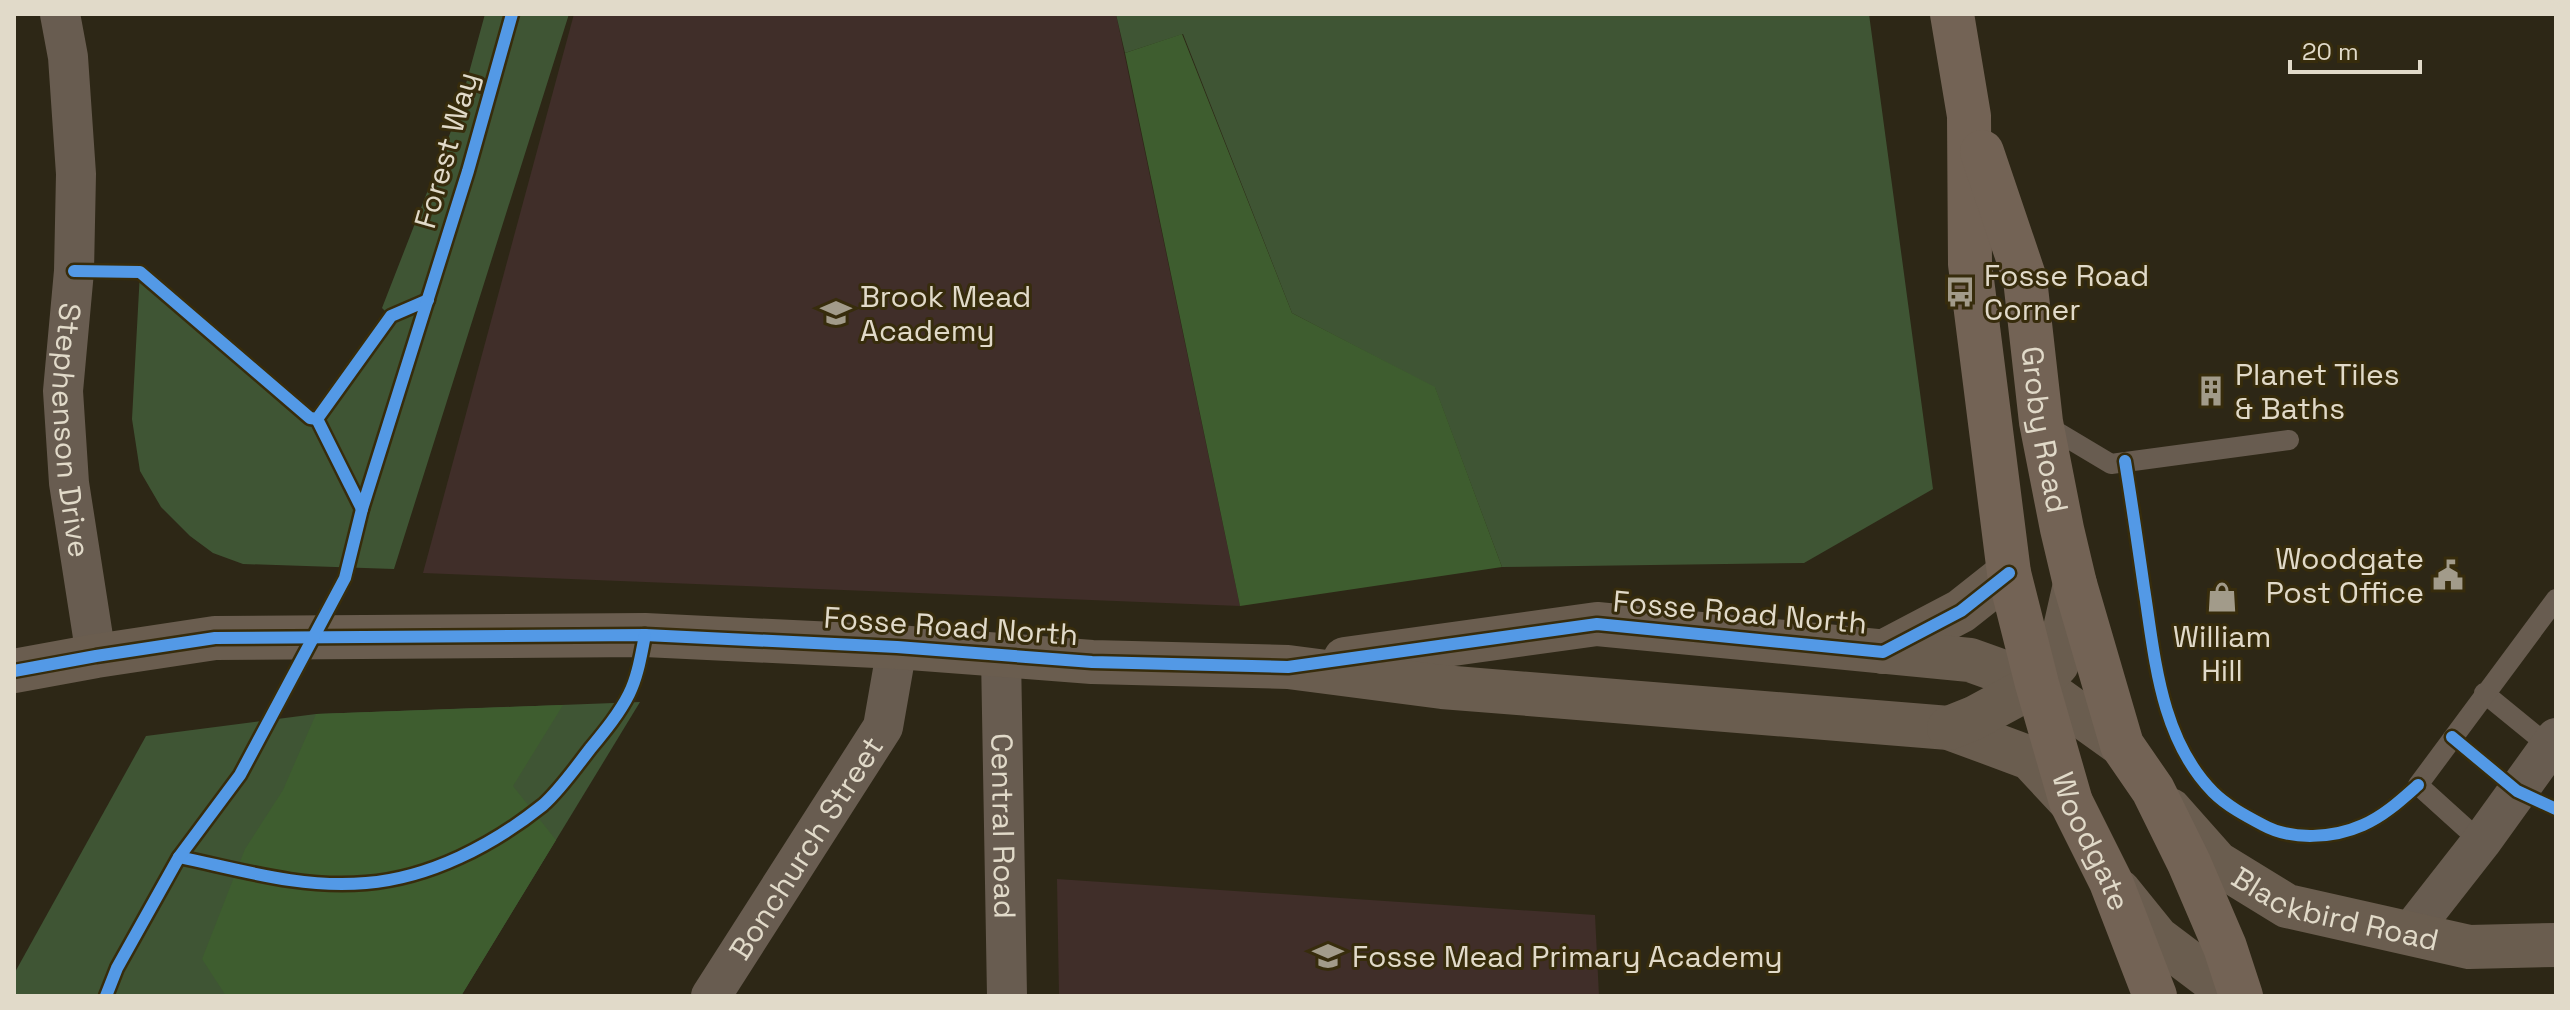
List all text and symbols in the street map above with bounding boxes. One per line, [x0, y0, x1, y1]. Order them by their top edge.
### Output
scale bar [2290, 24, 2420, 74]
text: 20 m [2302, 36, 2359, 67]
street label: Forest Way [405, 67, 487, 233]
place label: Fosse Road Corner [1984, 256, 2149, 329]
bus stop icon: Fosse Road Corner [1943, 275, 1977, 309]
place label: Brook Mead Academy [860, 277, 1031, 350]
school or university icon: Brook Mead Academy [819, 296, 853, 330]
street label: Stephenson Drive [43, 301, 100, 560]
street label: Groby Road [2013, 344, 2078, 516]
place label: Planet Tiles & Baths [2235, 355, 2400, 428]
building icon: Planet Tiles & Baths [2194, 374, 2228, 408]
place label: Woodgate Post Office [2266, 539, 2424, 612]
public building icon: Woodgate Post Office [2431, 558, 2465, 592]
shop icon: William Hill [2205, 580, 2239, 614]
street label: Fosse Road North [1611, 581, 1869, 643]
street label: Fosse Road North [822, 598, 1080, 654]
place label: William Hill [2173, 617, 2271, 690]
street label: Bonchurch Street [720, 729, 892, 967]
street label: Central Road [983, 733, 1025, 919]
street label: Woodgate [2044, 767, 2140, 916]
street label: Blackbird Road [2225, 857, 2443, 959]
place label: Fosse Mead Primary Academy [1352, 937, 1783, 976]
school or university icon: Fosse Mead Primary Academy [1311, 939, 1345, 973]

